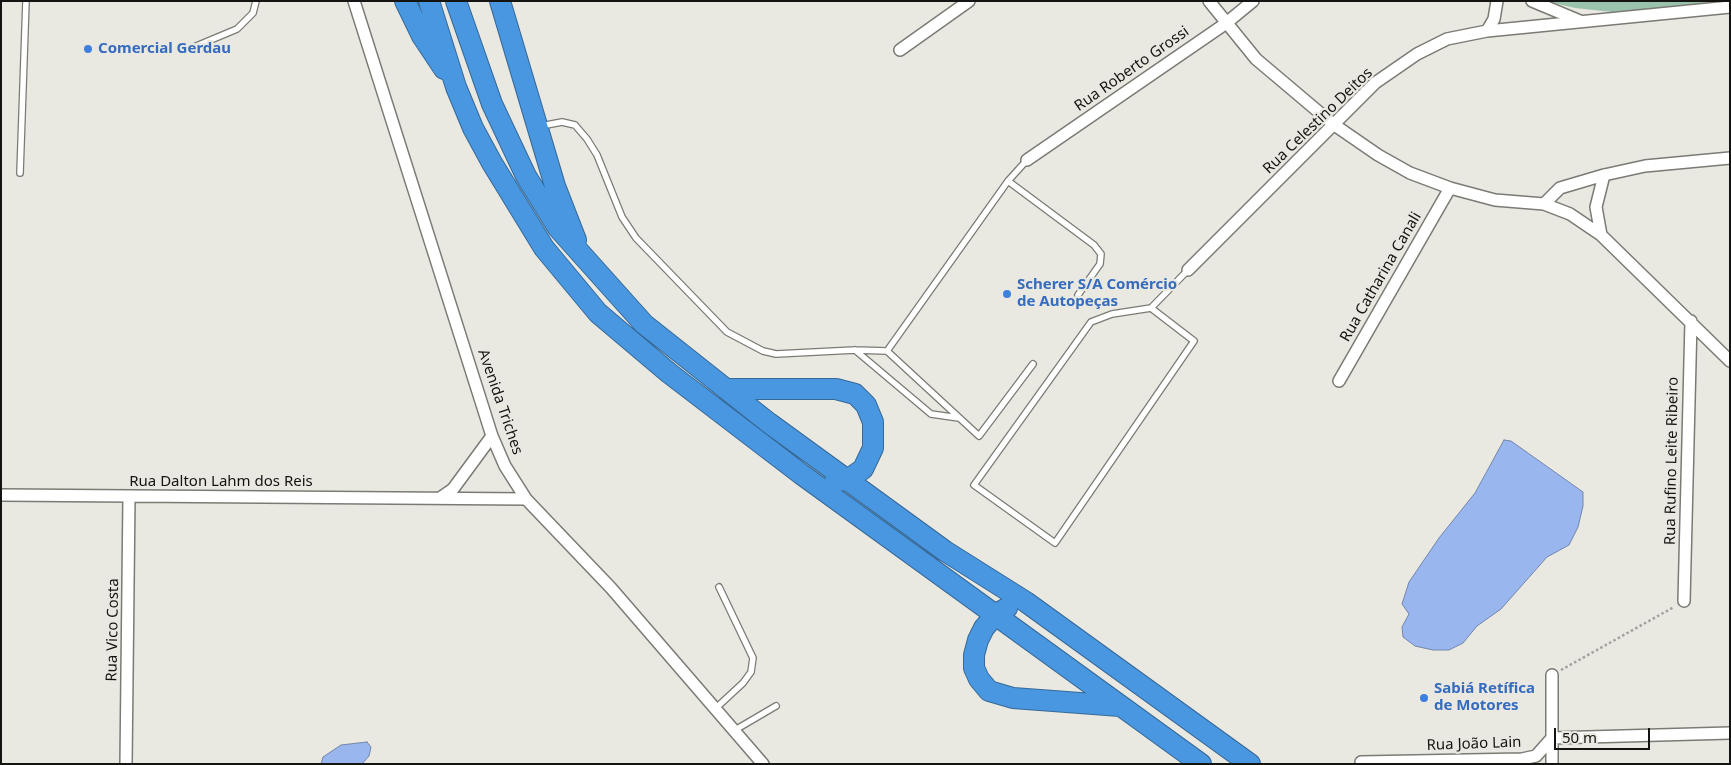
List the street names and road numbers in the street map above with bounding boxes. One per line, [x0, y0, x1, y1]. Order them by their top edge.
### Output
street label: Rua Roberto Grossi [1071, 23, 1193, 115]
street label: Rua Celestino Deitos [1260, 64, 1376, 178]
street label: Rua Catharina Canali [1336, 209, 1426, 345]
street label: Avenida Triches [474, 347, 526, 457]
street label: Rua Rufino Leite Ribeiro [1662, 377, 1682, 545]
street label: Rua Dalton Lahm dos Reis [129, 473, 313, 491]
street label: Rua Vico Costa [103, 578, 123, 682]
street label: Rua João Lain [1426, 733, 1522, 755]

